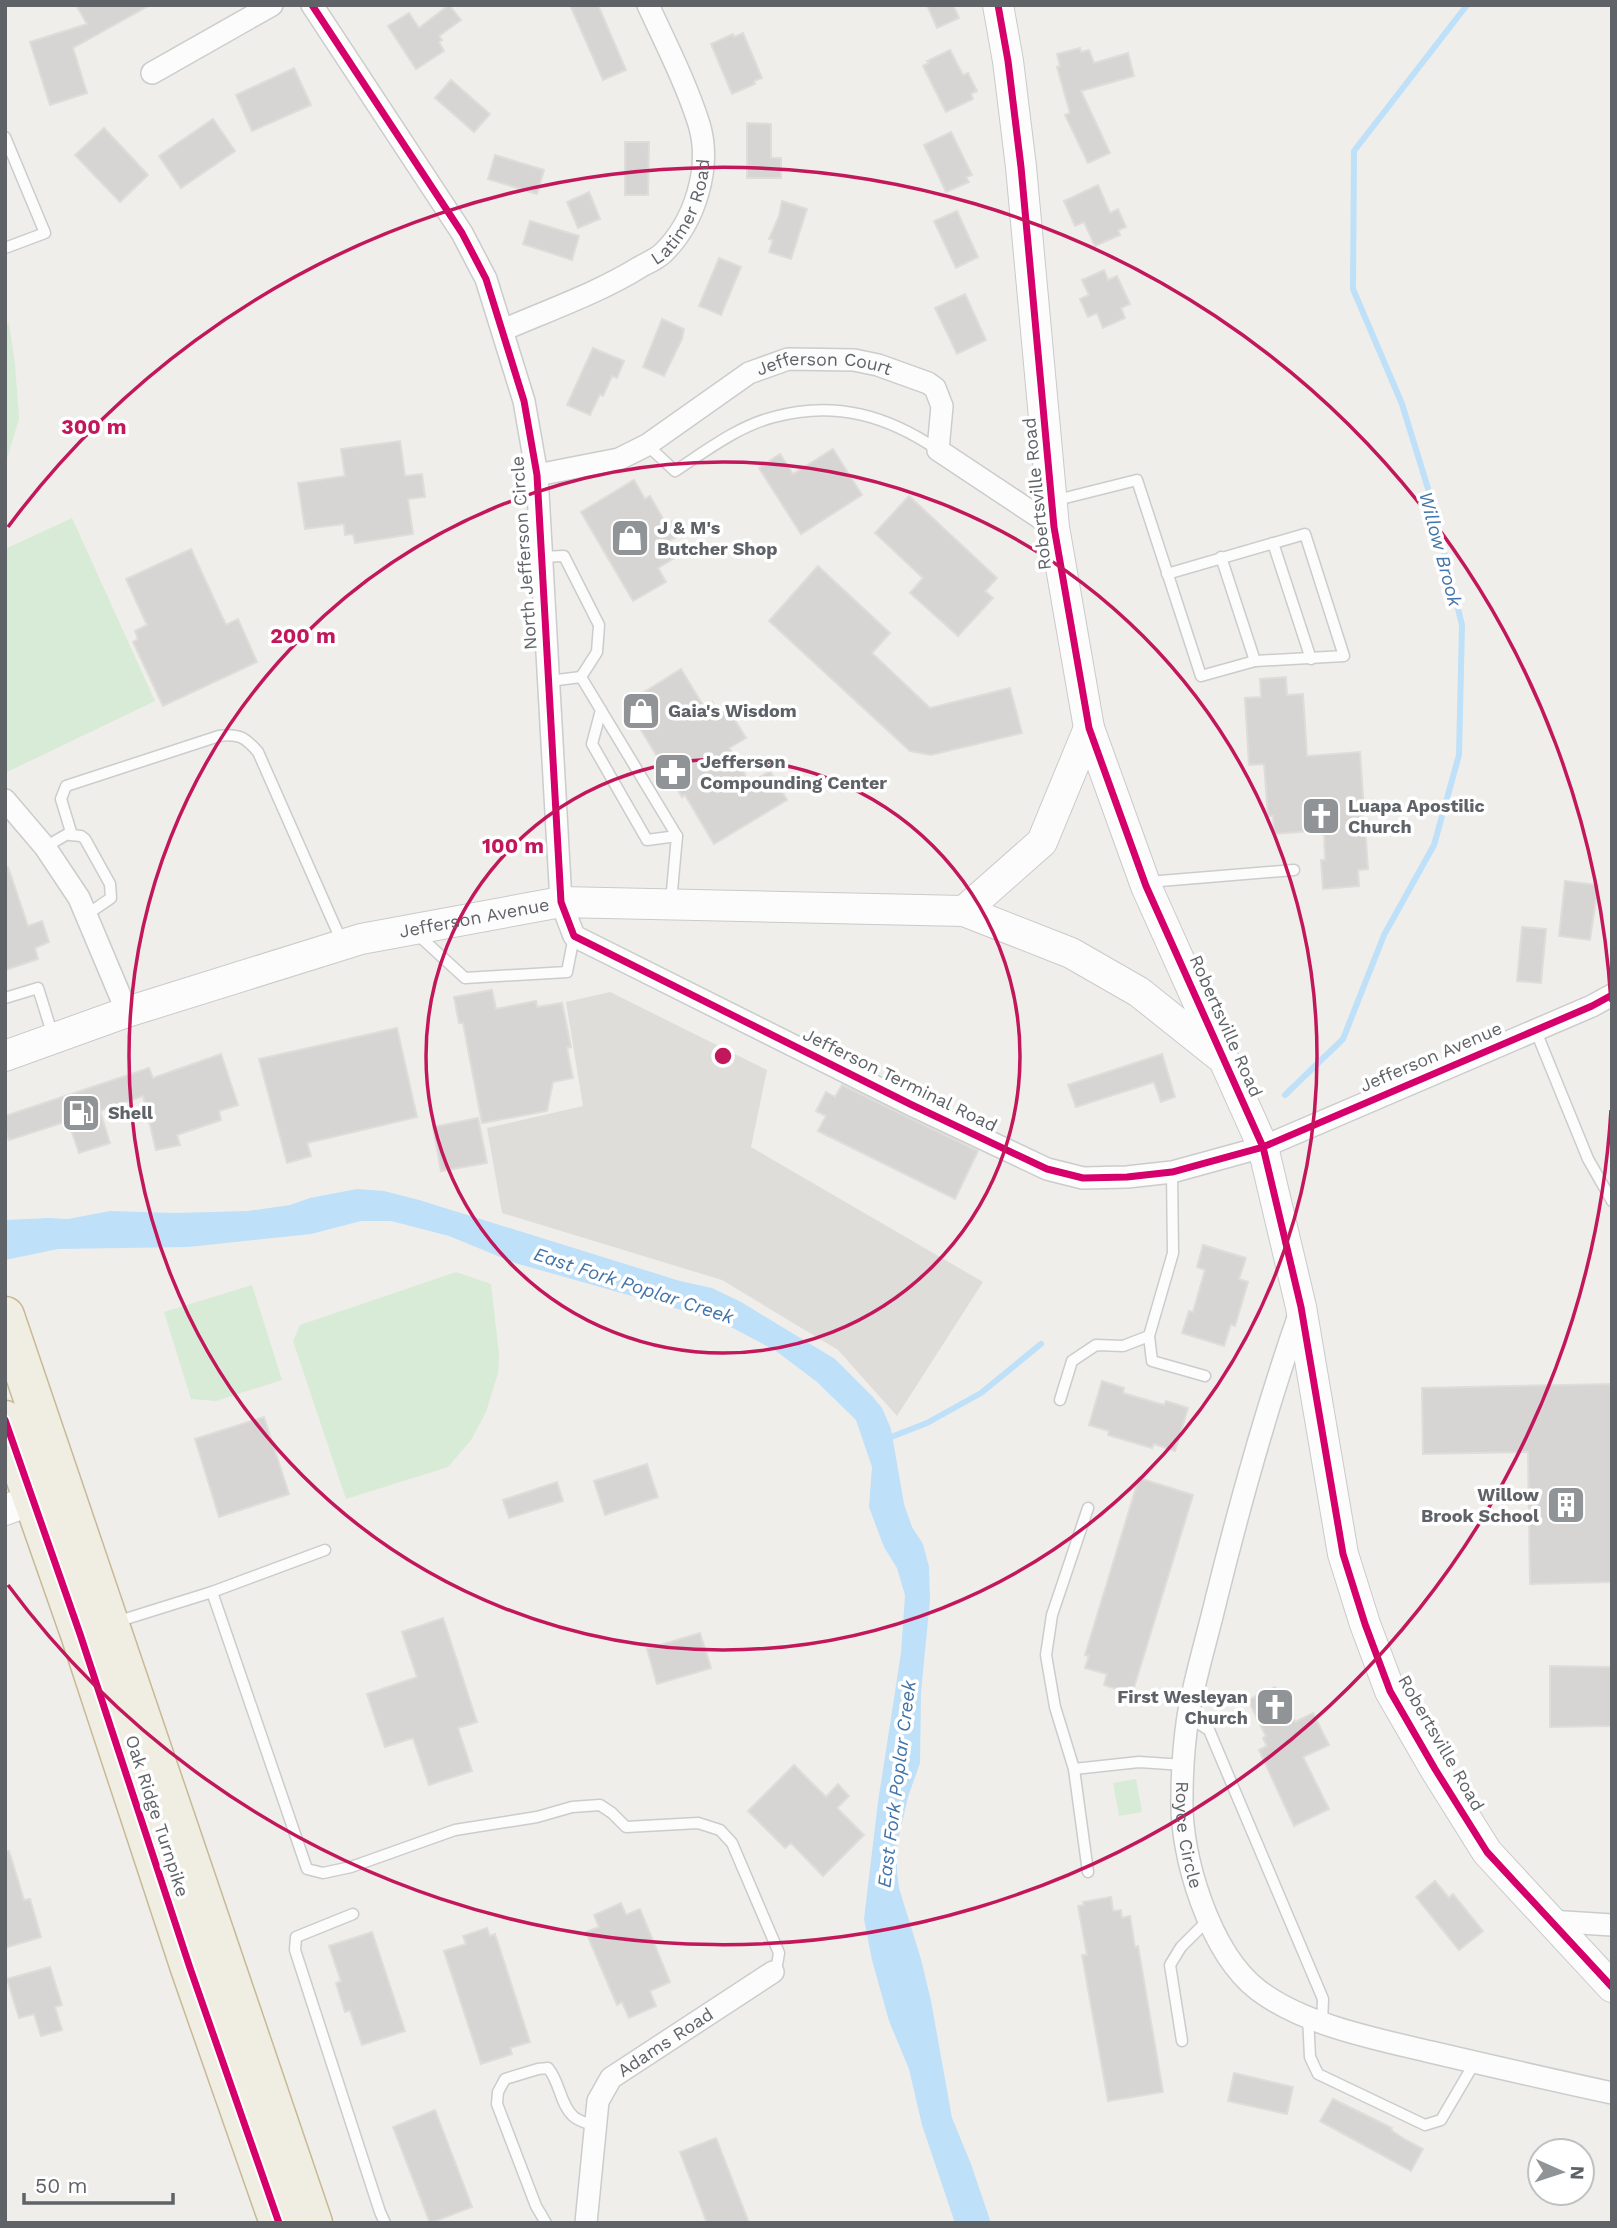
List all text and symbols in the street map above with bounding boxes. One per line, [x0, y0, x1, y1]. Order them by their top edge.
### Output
street label: Latimer Road [647, 158, 713, 269]
street label: Jefferson Court [753, 348, 896, 380]
text: 300 m [61, 414, 127, 439]
street label: Robertsville Road [1018, 417, 1055, 571]
street label: North Jefferson Circle [506, 455, 541, 651]
water label: Willow Brook [1414, 489, 1467, 610]
shop icon: J & M's Butcher Shop [609, 517, 651, 559]
place label: J & M's Butcher Shop [657, 517, 778, 559]
text: 200 m [270, 623, 336, 648]
shop icon: Gaia's Wisdom [620, 690, 662, 732]
place label: Gaia's Wisdom [668, 700, 797, 721]
pharmacy icon: Jefferson Compounding Center [652, 751, 694, 793]
place label: Jefferson Compounding Center [700, 751, 887, 793]
church icon: Luapa Apostilic Church [1300, 795, 1342, 837]
place label: Luapa Apostilic Church [1348, 795, 1485, 837]
text: 100 m [482, 833, 544, 858]
street label: Jefferson Avenue [397, 893, 551, 942]
street label: Robertsville Road [1186, 951, 1267, 1100]
street label: Jefferson Avenue [1357, 1017, 1505, 1096]
street label: Jefferson Terminal Road [800, 1023, 1001, 1136]
centre of rings [711, 1044, 735, 1068]
fuel station icon: Shell [60, 1092, 102, 1134]
place label: Shell [108, 1102, 153, 1123]
water label: East Fork Poplar Creek [531, 1242, 737, 1329]
place label: Willow Brook School [1421, 1484, 1540, 1526]
building icon: Willow Brook School [1545, 1484, 1587, 1526]
street label: Robertsville Road [1394, 1671, 1489, 1814]
water label: East Fork Poplar Creek [872, 1678, 921, 1889]
place label: First Wesleyan Church [1117, 1686, 1248, 1728]
church icon: First Wesleyan Church [1254, 1686, 1296, 1728]
street label: Oak Ridge Turnpike [121, 1732, 194, 1899]
street label: Royce Circle [1172, 1781, 1207, 1891]
street label: Adams Road [613, 2003, 717, 2081]
north arrow [1526, 2137, 1596, 2207]
scale bar [24, 2162, 173, 2206]
text: N [1566, 2165, 1589, 2181]
text: 50 m [35, 2173, 87, 2198]

